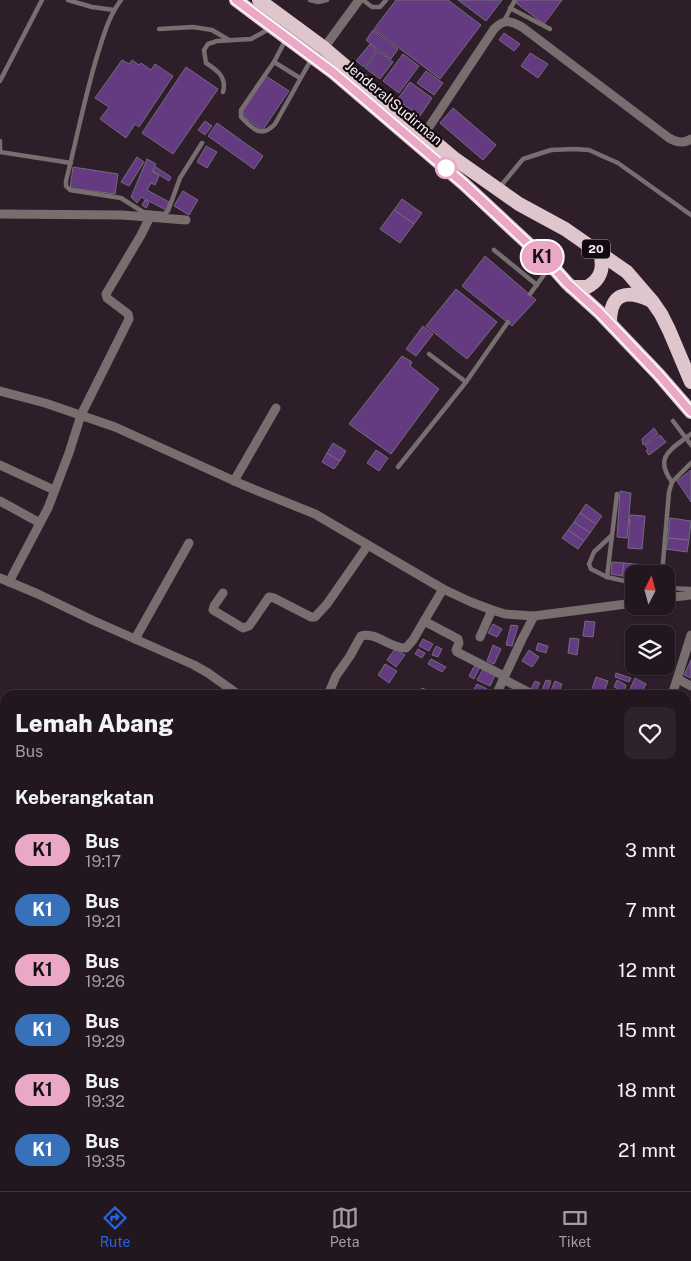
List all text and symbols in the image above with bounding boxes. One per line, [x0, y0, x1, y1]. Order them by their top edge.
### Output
street label: Jenderal Sudirman [342, 58, 446, 148]
unlabelled marker [435, 157, 457, 179]
road number: 20 [582, 240, 610, 258]
line badge: K1 [520, 241, 564, 273]
text: K1 [532, 246, 552, 267]
north arrow [625, 565, 675, 615]
map controls [625, 565, 675, 675]
button: layers [625, 625, 675, 675]
button: heart [624, 707, 676, 759]
text: Lemah Abang [15, 709, 173, 737]
text: Bus [15, 742, 43, 761]
text: Keberangkatan [15, 786, 154, 808]
text: Bus [85, 830, 119, 852]
text: K1 [32, 839, 53, 860]
text: 3 mnt [625, 839, 676, 861]
text: 19:17 [85, 852, 121, 871]
text: Bus [85, 890, 119, 912]
text: K1 [32, 899, 53, 920]
text: 7 mnt [626, 899, 676, 921]
text: 19:21 [85, 912, 121, 931]
text: Bus [85, 950, 119, 972]
text: K1 [32, 959, 53, 980]
text: 12 mnt [618, 959, 676, 981]
text: 19:26 [85, 972, 125, 991]
text: Bus [85, 1010, 119, 1032]
text: K1 [32, 1019, 53, 1040]
text: 15 mnt [617, 1019, 676, 1041]
text: 19:29 [85, 1032, 125, 1051]
text: Bus [85, 1070, 119, 1092]
text: K1 [32, 1079, 53, 1100]
text: 18 mnt [617, 1079, 676, 1101]
text: 19:32 [85, 1092, 125, 1111]
text: Bus [85, 1130, 119, 1152]
text: K1 [32, 1139, 53, 1160]
text: 21 mnt [618, 1139, 676, 1161]
text: 19:35 [85, 1152, 125, 1171]
tab: Rute [100, 1204, 130, 1250]
tab: Peta [330, 1204, 359, 1250]
tab: Tiket [559, 1204, 591, 1250]

